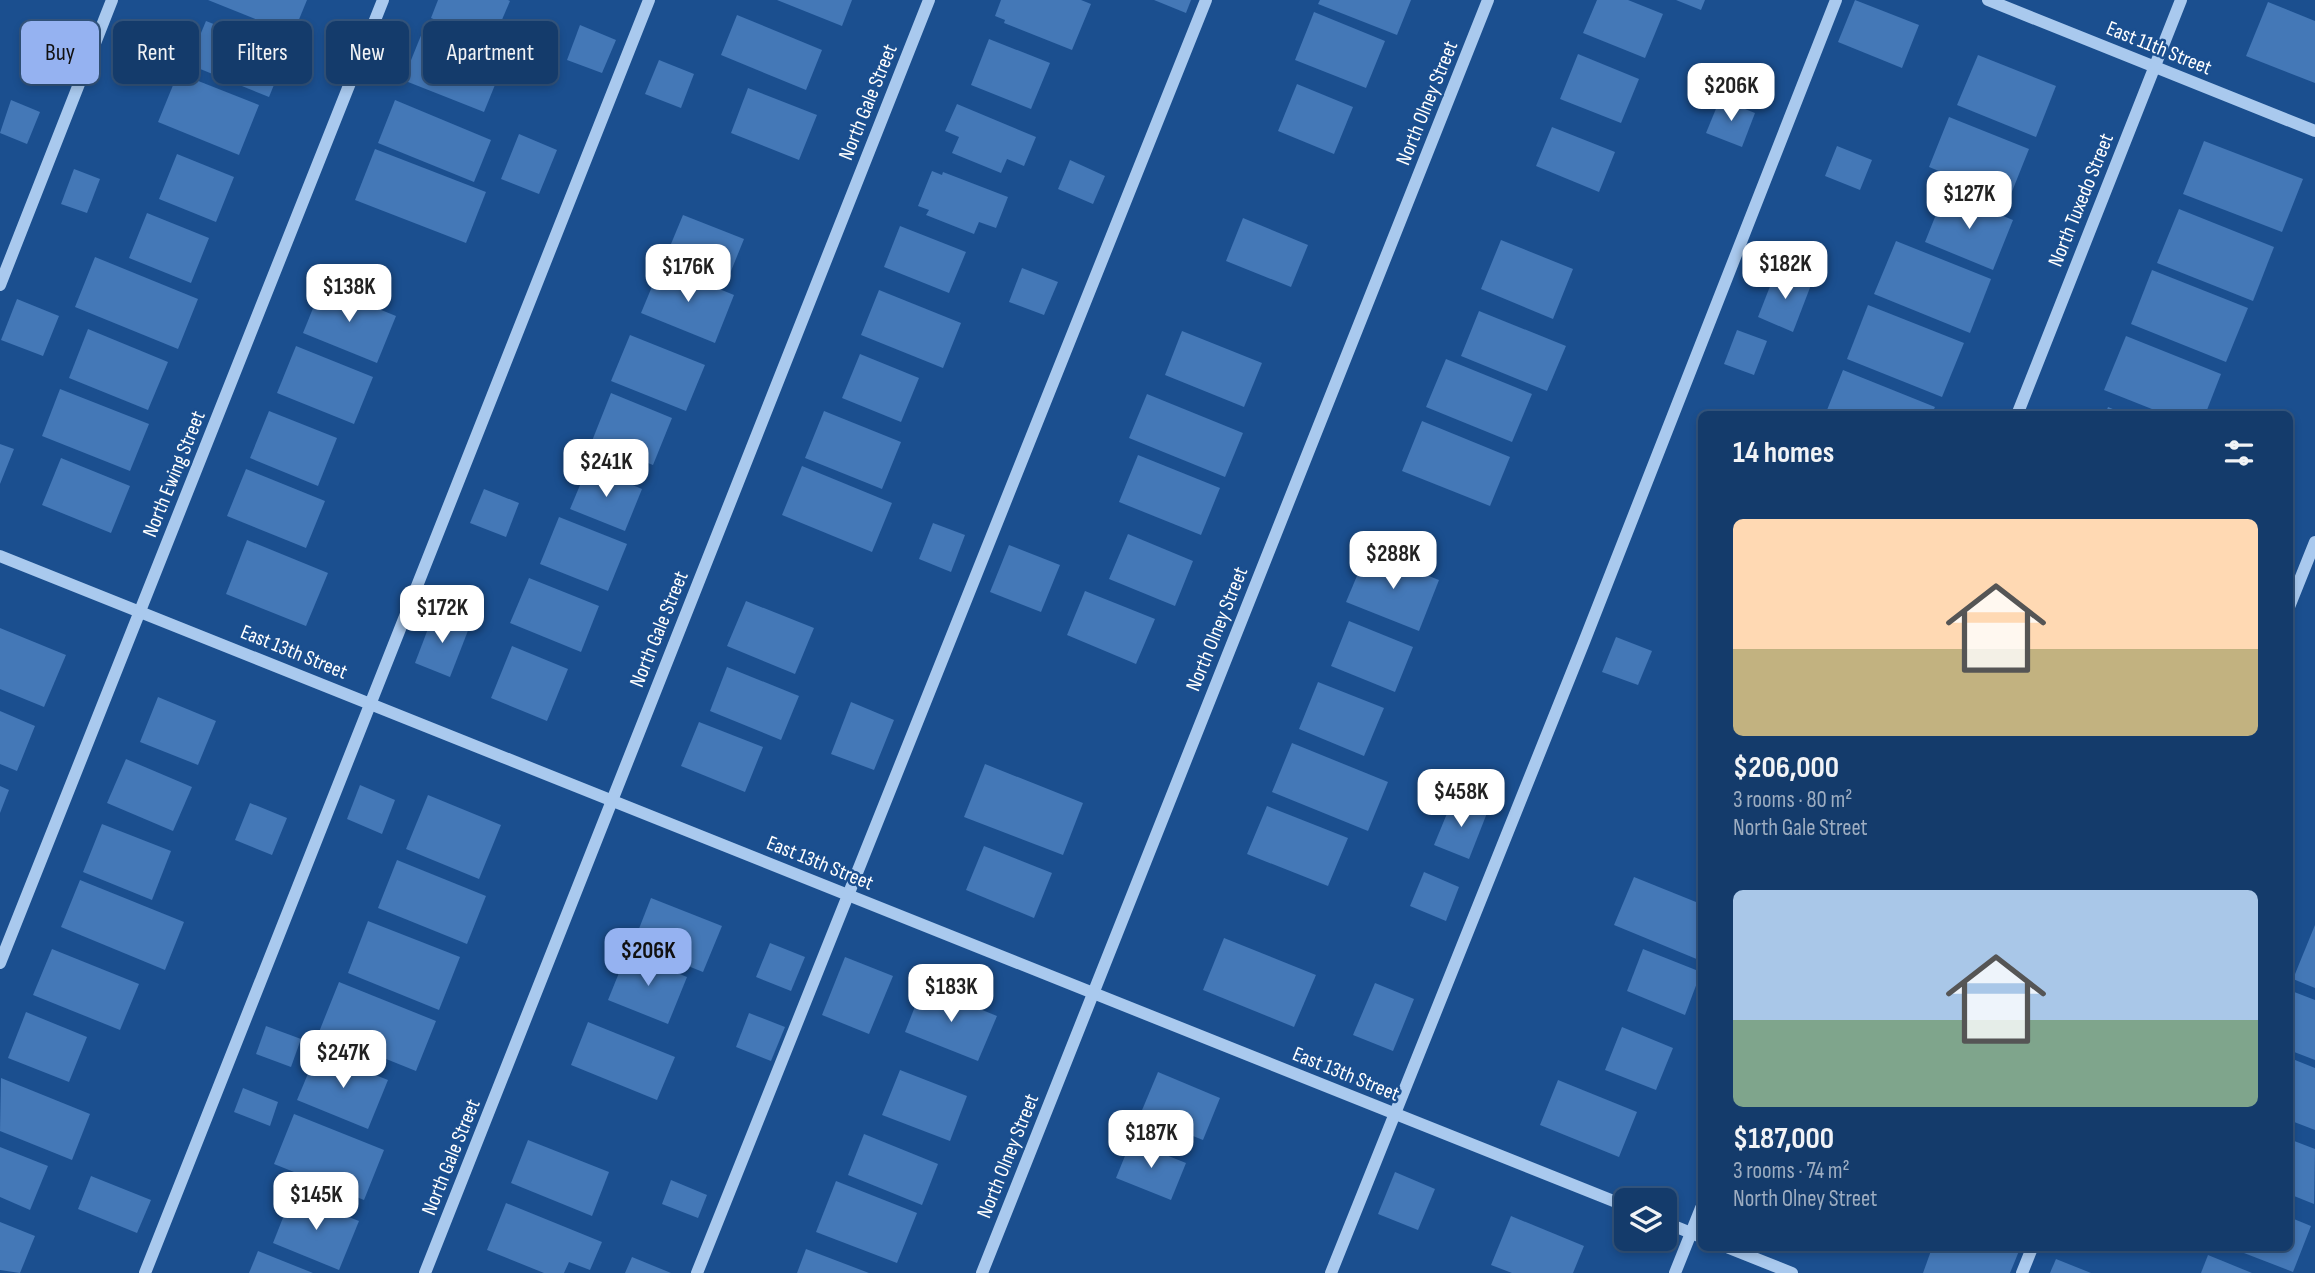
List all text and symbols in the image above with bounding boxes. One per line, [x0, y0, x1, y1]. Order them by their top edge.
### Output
street label: East 11th Street [2103, 16, 2215, 80]
chip: Buy [21, 21, 99, 84]
chip: Rent [113, 21, 199, 84]
chip: Filters [213, 21, 312, 84]
chip: New [326, 21, 409, 84]
chip: Apartment [423, 21, 558, 84]
street label: North Olney Street [1391, 37, 1463, 169]
street label: North Gale Street [833, 40, 903, 164]
pin: $206K [1682, 64, 1780, 123]
text: $206K [1704, 72, 1758, 100]
street label: North Tuxedo Street [2043, 130, 2119, 270]
pin: $127K [1920, 172, 2018, 231]
text: $127K [1943, 180, 1995, 208]
pin: $182K [1736, 242, 1834, 301]
pin: $176K [639, 244, 737, 304]
text: $182K [1758, 250, 1812, 278]
text: $176K [662, 253, 714, 281]
pin: $138K [300, 264, 398, 324]
text: $138K [322, 273, 376, 301]
street label: North Ewing Street [137, 407, 211, 541]
icon: filters [2220, 434, 2258, 472]
text: 14 homes [1733, 435, 1834, 471]
pin: $241K [557, 440, 655, 499]
text: $241K [579, 448, 633, 476]
pin: $288K [1344, 532, 1442, 591]
text: $288K [1366, 540, 1420, 568]
street label: North Olney Street [1181, 563, 1253, 695]
icon: home [1933, 565, 2059, 691]
street label: North Gale Street [624, 567, 694, 691]
pin: $172K [393, 586, 491, 645]
text: $172K [416, 594, 468, 622]
street label: East 13th Street [237, 619, 351, 685]
text: $206,000 [1733, 750, 1839, 786]
pin: $458K [1412, 770, 1510, 829]
text: $458K [1434, 778, 1488, 806]
text: 3 rooms · 80 m² [1733, 786, 1852, 814]
text: North Gale Street [1733, 814, 1868, 842]
street label: East 13th Street [763, 830, 877, 896]
pin: $206K [599, 928, 697, 988]
icon: home [1933, 936, 2059, 1062]
text: $206K [621, 937, 675, 965]
pin: $183K [902, 964, 1000, 1024]
text: $183K [924, 973, 978, 1001]
pin: $247K [294, 1030, 392, 1090]
text: $247K [316, 1039, 370, 1067]
street label: East 13th Street [1289, 1041, 1403, 1107]
street label: North Olney Street [972, 1090, 1044, 1222]
street label: North Gale Street [416, 1095, 486, 1219]
pin: $187K [1102, 1110, 1200, 1170]
text: $187K [1124, 1119, 1178, 1147]
text: $187,000 [1733, 1121, 1834, 1157]
text: 3 rooms · 74 m² [1733, 1157, 1850, 1185]
pin: $145K [267, 1172, 365, 1232]
text: $145K [289, 1181, 343, 1209]
text: North Olney Street [1733, 1185, 1877, 1213]
map controls [1614, 1188, 1677, 1251]
button: layers [1614, 1188, 1677, 1251]

